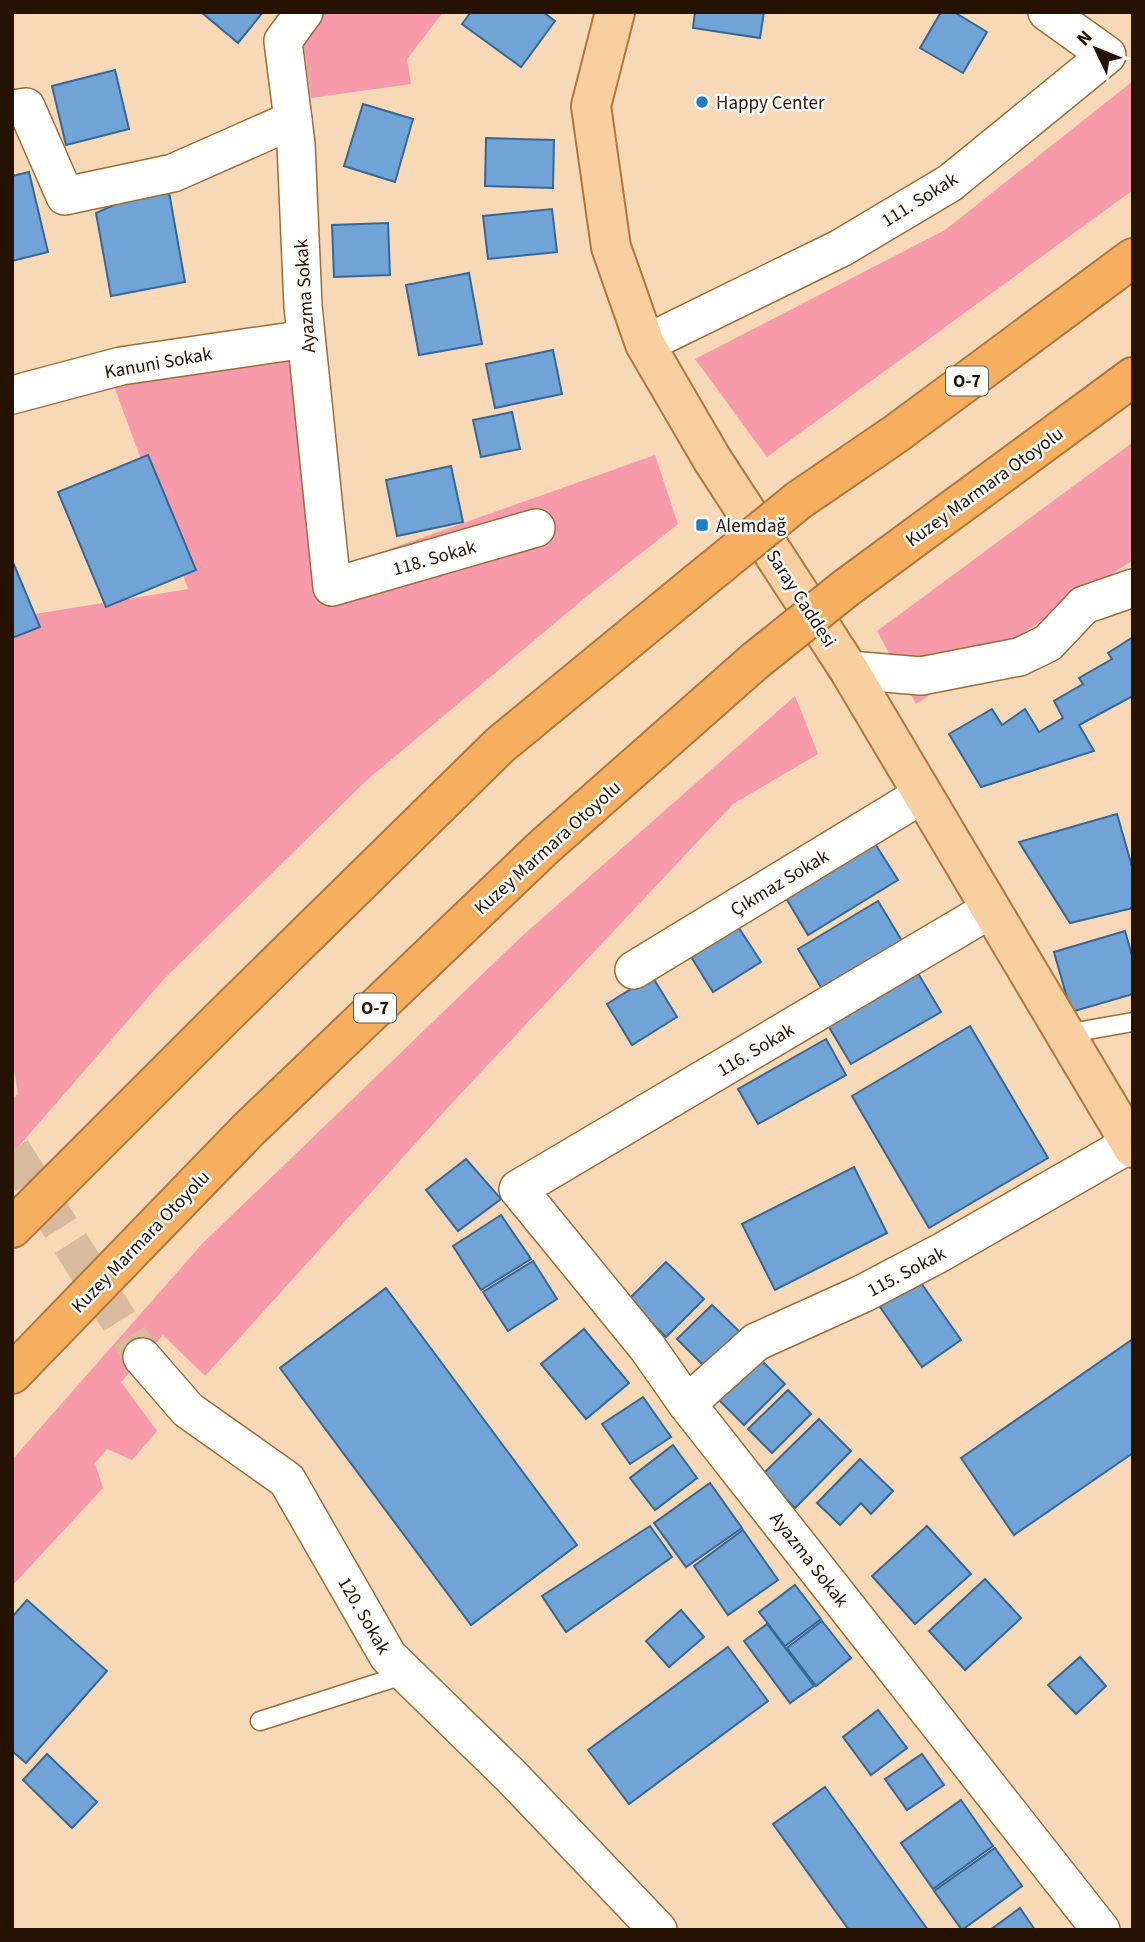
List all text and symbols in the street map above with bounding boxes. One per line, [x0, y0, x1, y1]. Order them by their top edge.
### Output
north arrow [1061, 14, 1131, 84]
text: N [1070, 25, 1099, 52]
place label: Happy Center [716, 90, 825, 117]
marker: Happy Center [694, 94, 710, 110]
street label: 111. Sokak [876, 166, 964, 234]
street label: Ayazma Sokak [288, 237, 323, 354]
street label: Kanuni Sokak [102, 341, 215, 386]
road number: O-7 [946, 366, 988, 396]
street label: Kuzey Marmara Otoyolu [900, 421, 1069, 554]
place label: Alemdağ [716, 513, 786, 540]
marker: Alemdağ [694, 517, 710, 533]
street label: 118. Sokak [390, 534, 480, 583]
street label: Saray Caddesi [759, 545, 842, 653]
street label: Kuzey Marmara Otoyolu [469, 775, 627, 921]
street label: Çıkmaz Sokak [725, 843, 835, 923]
road number: O-7 [354, 993, 396, 1023]
street label: 116. Sokak [712, 1016, 800, 1084]
street label: Kuzey Marmara Otoyolu [66, 1165, 217, 1319]
street label: 115. Sokak [863, 1240, 951, 1304]
street label: Ayazma Sokak [763, 1507, 855, 1614]
street label: 120. Sokak [331, 1572, 397, 1660]

